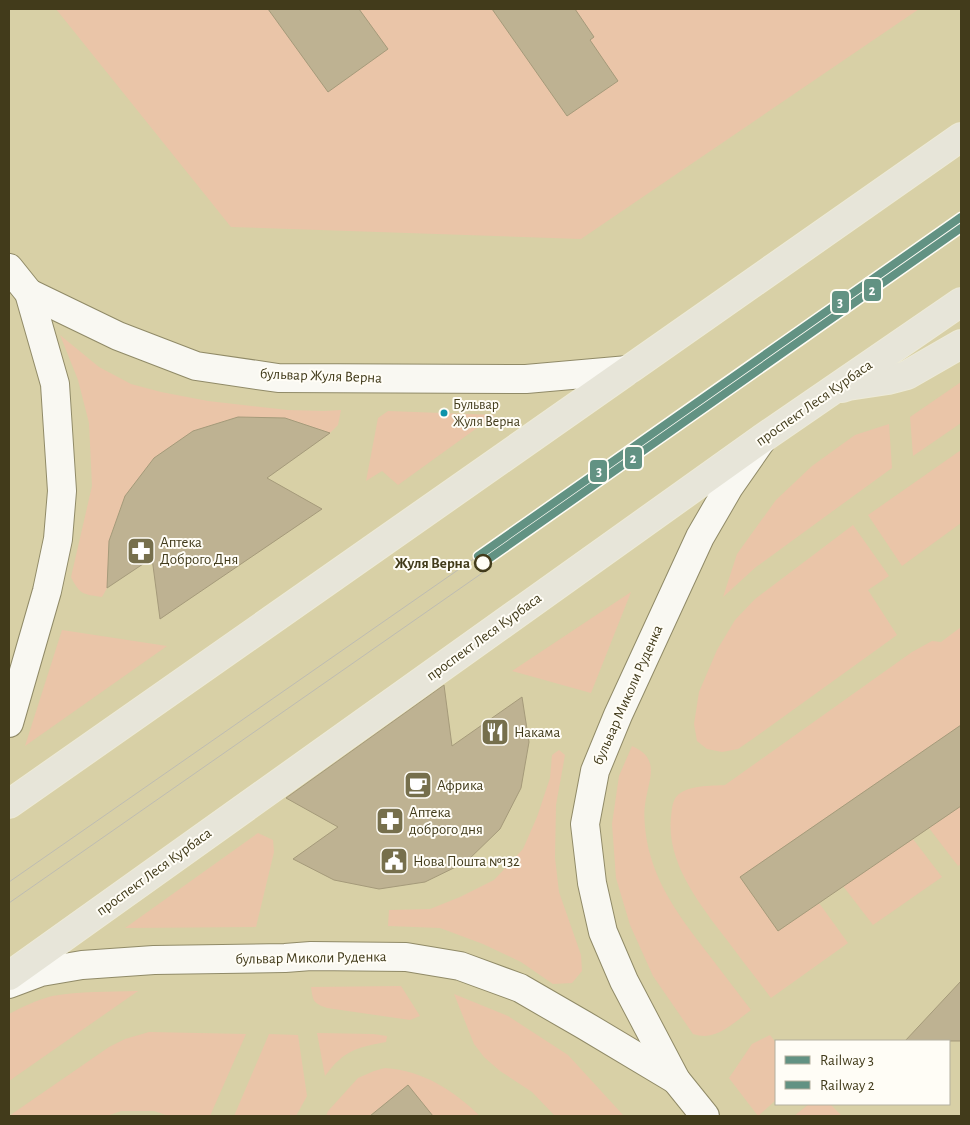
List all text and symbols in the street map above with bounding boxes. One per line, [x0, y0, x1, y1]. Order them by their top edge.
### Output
line badge: 2 [863, 278, 882, 302]
text: 2 [869, 284, 876, 298]
line badge: 3 [831, 290, 850, 314]
text: 3 [837, 296, 843, 310]
street label: проспект Леся Курбаса [753, 357, 875, 449]
street label: бульвар Жуля Верна [260, 366, 383, 386]
place label: Бульвар Жуля Верна [453, 398, 521, 429]
marker: Бульвар Жуля Верна [439, 408, 449, 418]
line badge: 2 [624, 446, 643, 470]
text: 2 [630, 452, 637, 466]
line badge: 3 [589, 459, 608, 483]
text: 3 [596, 465, 602, 479]
place label: Аптека Доброго Дня [160, 535, 238, 567]
pharmacy icon: Аптека Доброго Дня [126, 536, 156, 566]
marker: Жуля Верна [474, 554, 492, 572]
place label: Жуля Верна [395, 556, 470, 571]
street label: проспект Леся Курбаса [424, 590, 545, 684]
street label: бульвар Миколи Руденка [590, 623, 666, 767]
restaurant icon: Накама [480, 717, 510, 747]
place label: Накама [514, 725, 561, 740]
cafe icon: Африка [403, 770, 433, 800]
place label: Африка [437, 778, 483, 793]
place label: Аптека доброго дня [409, 805, 483, 837]
pharmacy icon: Аптека доброго дня [375, 806, 405, 836]
street label: проспект Леся Курбаса [94, 825, 215, 919]
public building icon: Нова Пошта №132 [379, 846, 409, 876]
place label: Нова Пошта №132 [413, 854, 520, 869]
street label: бульвар Миколи Руденка [235, 949, 387, 967]
legend [775, 1040, 950, 1105]
text: Railway 3 [820, 1053, 874, 1068]
text: Railway 2 [820, 1078, 875, 1093]

